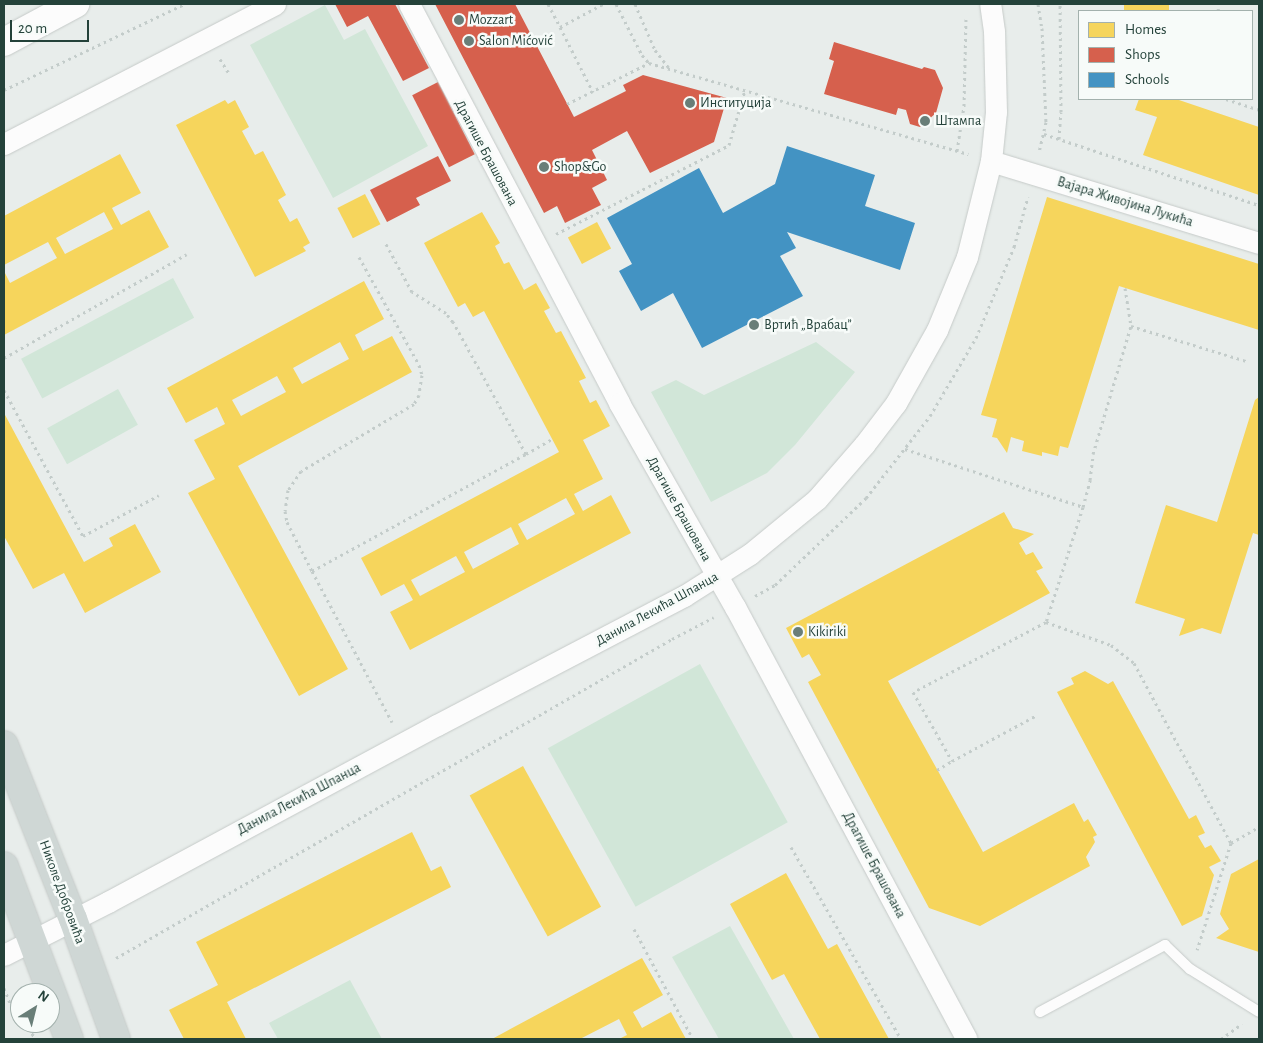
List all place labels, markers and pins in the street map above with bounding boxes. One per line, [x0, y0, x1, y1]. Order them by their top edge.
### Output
place label: Mozzart [469, 12, 513, 28]
marker: Mozzart [453, 14, 465, 26]
place label: Salon Mićović [479, 33, 553, 49]
marker: Salon Mićović [463, 35, 475, 47]
place label: Институција [700, 95, 771, 111]
marker: Институција [684, 97, 696, 109]
place label: Штампа [935, 113, 981, 129]
marker: Штампа [919, 115, 931, 127]
place label: Shop&Go [554, 159, 606, 175]
marker: Shop&Go [538, 161, 550, 173]
place label: Вртић „Врабац” [764, 317, 852, 333]
marker: Вртић „Врабац” [748, 319, 760, 331]
place label: Kikiriki [808, 624, 846, 640]
marker: Kikiriki [792, 626, 804, 638]

